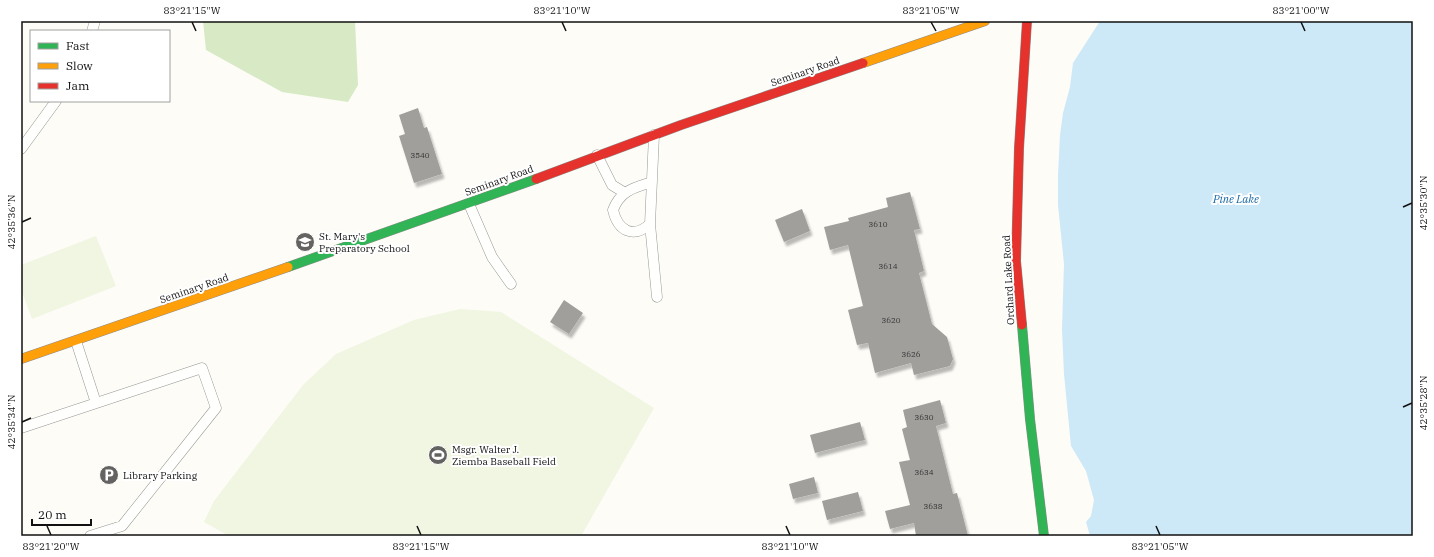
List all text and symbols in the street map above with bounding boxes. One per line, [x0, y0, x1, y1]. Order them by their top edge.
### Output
text: 83°21'15"W [163, 4, 221, 17]
text: 83°21'10"W [533, 4, 591, 17]
text: 83°21'05"W [902, 4, 960, 17]
text: 83°21'00"W [1272, 4, 1330, 17]
legend [30, 30, 170, 102]
text: Fast [66, 38, 90, 53]
street label: Seminary Road [769, 54, 841, 89]
text: Slow [66, 58, 93, 73]
text: Jam [66, 78, 90, 93]
house number: 3540 [410, 150, 430, 160]
street label: Seminary Road [463, 162, 535, 199]
text: 42°35'30"N [1417, 175, 1430, 231]
water label: Pine Lake [1212, 192, 1259, 206]
text: 42°35'36"N [5, 194, 18, 250]
house number: 3610 [868, 219, 888, 229]
place label: St. Mary's Preparatory School [319, 230, 410, 255]
school or university icon: St. Mary's Preparatory School [294, 231, 316, 253]
street label: Orchard Lake Road [1000, 235, 1017, 325]
house number: 3614 [878, 261, 898, 271]
street label: Seminary Road [158, 271, 230, 306]
house number: 3620 [881, 315, 901, 325]
house number: 3626 [901, 349, 921, 359]
text: 42°35'28"N [1417, 375, 1430, 431]
text: 42°35'34"N [5, 394, 18, 450]
house number: 3630 [914, 412, 934, 422]
place label: Msgr. Walter J. Ziemba Baseball Field [452, 443, 556, 468]
sports icon: Msgr. Walter J. Ziemba Baseball Field [427, 444, 449, 466]
parking icon: Library Parking [98, 464, 120, 486]
house number: 3634 [914, 467, 934, 477]
place label: Library Parking [123, 469, 198, 482]
scale bar [32, 501, 91, 527]
house number: 3638 [923, 501, 943, 511]
text: 20 m [38, 507, 67, 522]
text: 83°21'20"W [22, 540, 80, 553]
text: 83°21'15"W [392, 540, 450, 553]
text: 83°21'10"W [761, 540, 819, 553]
text: 83°21'05"W [1131, 540, 1189, 553]

